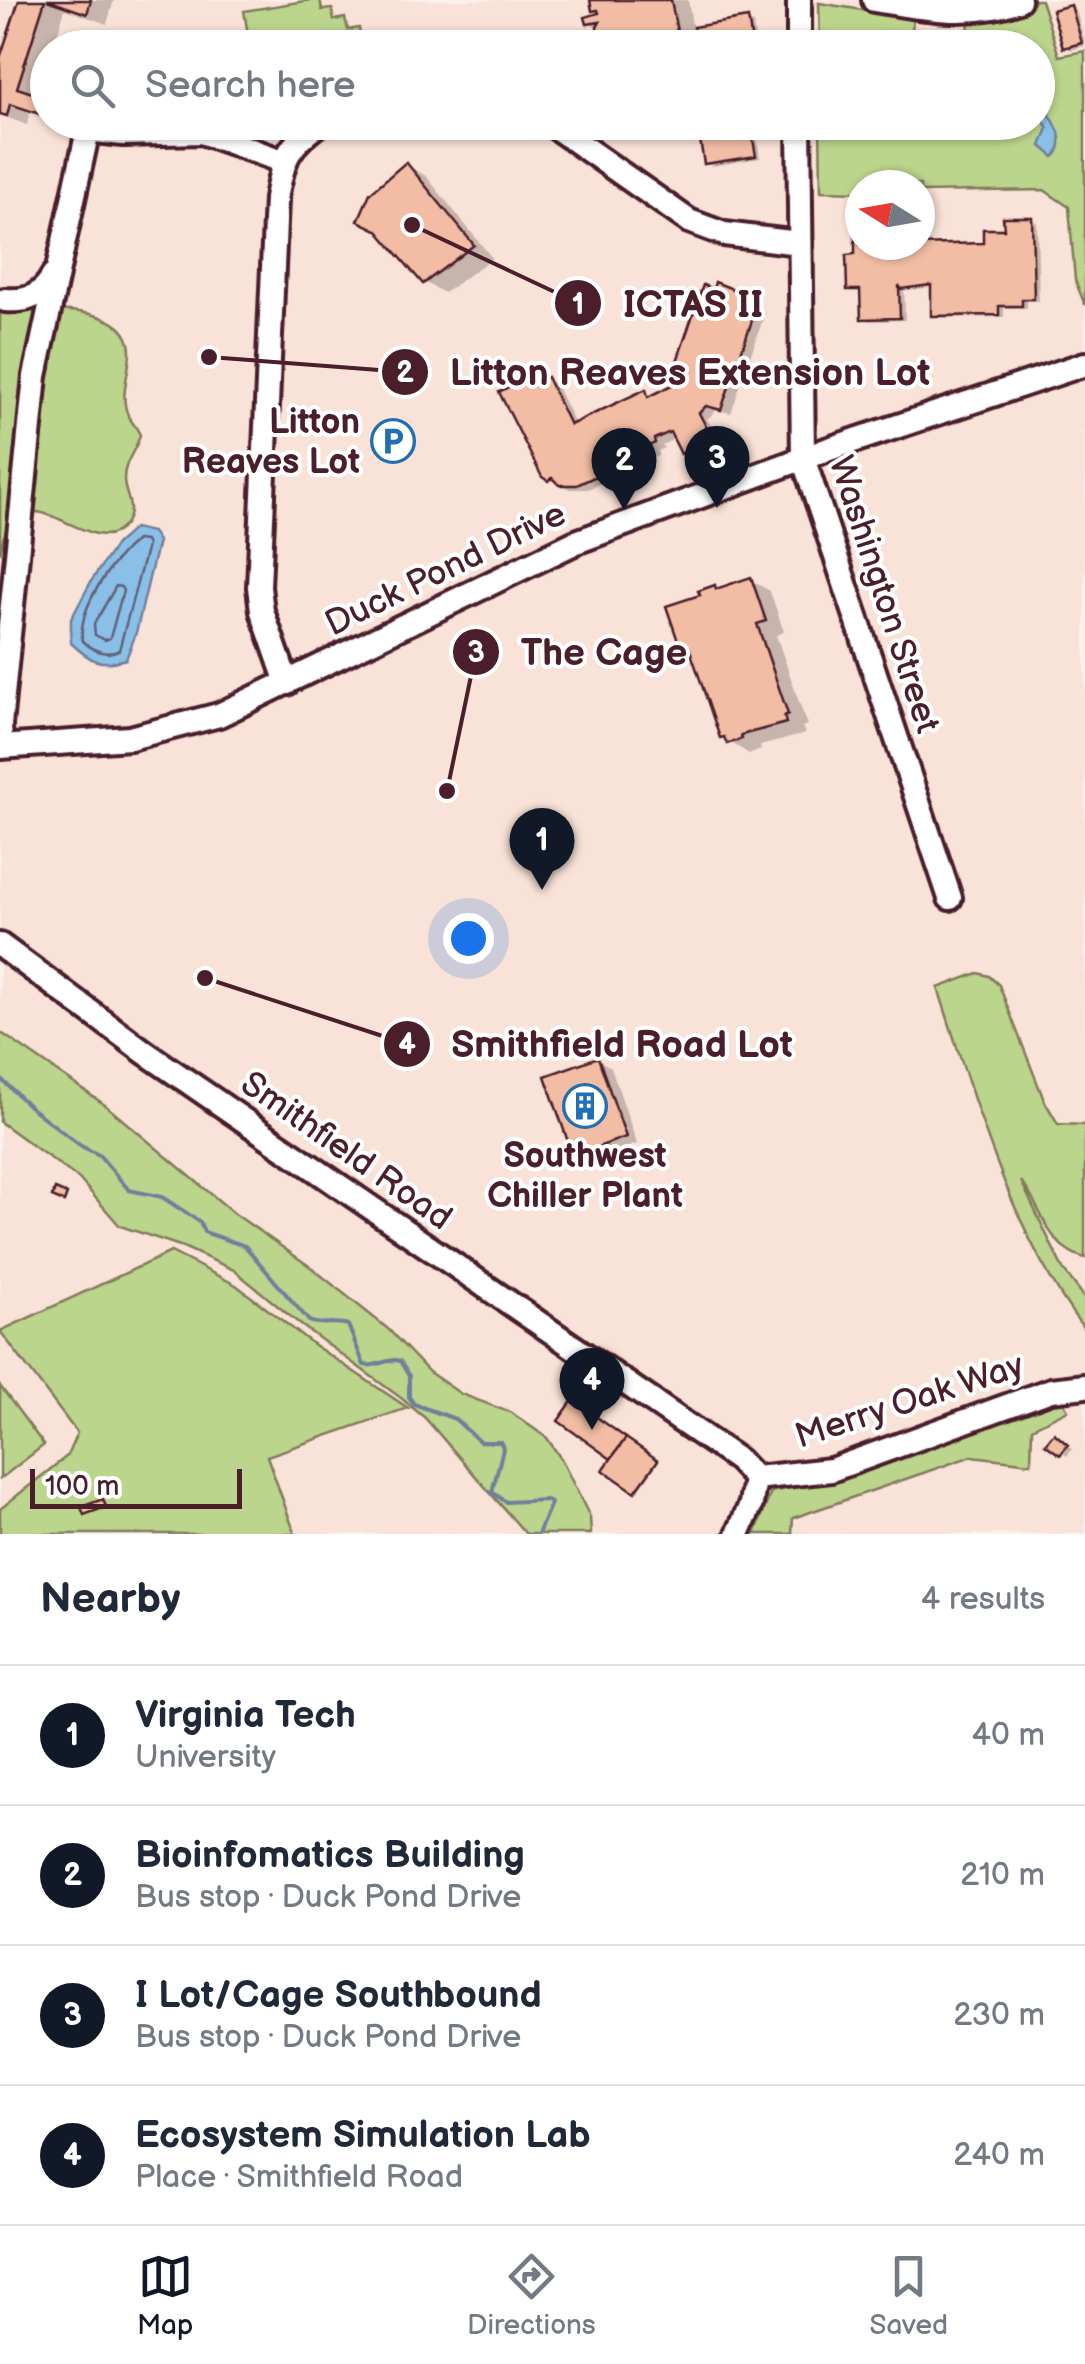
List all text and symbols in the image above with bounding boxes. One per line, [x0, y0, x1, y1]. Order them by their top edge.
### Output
search box [30, 30, 1055, 140]
icon: search [65, 58, 120, 113]
text: Search here [145, 63, 356, 108]
north arrow [845, 170, 935, 260]
callout: ICTAS II [553, 269, 783, 337]
text: ICTAS II [623, 283, 763, 328]
text: 1 [572, 287, 584, 323]
callout: Litton Reaves Extension Lot [380, 338, 951, 406]
text: Litton Reaves Extension Lot [450, 351, 930, 396]
text: 2 [396, 355, 414, 391]
place label: Litton Reaves Lot [182, 401, 360, 484]
parking icon: Litton Reaves Lot [370, 418, 416, 464]
pin: 3 [684, 426, 750, 508]
pin: 2 [592, 428, 656, 510]
street label: Washington Street [819, 451, 949, 739]
street label: Duck Pond Drive [318, 493, 573, 646]
callout: The Cage [451, 618, 707, 686]
text: The Cage [521, 631, 687, 676]
text: 3 [467, 635, 485, 671]
pin: 1 [510, 808, 574, 890]
your location [443, 913, 494, 964]
callout: Smithfield Road Lot [382, 1010, 813, 1078]
text: Smithfield Road Lot [451, 1023, 793, 1068]
text: 4 [398, 1027, 416, 1063]
street label: Smithfield Road [232, 1063, 460, 1240]
building icon: Southwest Chiller Plant [562, 1083, 608, 1129]
place label: Southwest Chiller Plant [487, 1135, 683, 1218]
street label: Merry Oak Way [790, 1344, 1029, 1459]
pin: 4 [560, 1348, 624, 1430]
scale bar [30, 1464, 242, 1508]
text: 100 m [45, 1470, 119, 1503]
text: Nearby [40, 1574, 180, 1625]
text: 4 results [921, 1580, 1045, 1619]
text: Virginia Tech [135, 1693, 356, 1738]
text: 1 [66, 1716, 79, 1755]
text: 40 m [972, 1716, 1045, 1755]
text: University [135, 1738, 276, 1777]
text: Bioinfomatics Building [135, 1833, 525, 1878]
text: 2 [63, 1856, 82, 1895]
text: 210 m [960, 1856, 1045, 1895]
text: Bus stop · Duck Pond Drive [135, 1878, 521, 1917]
text: I Lot/Cage Southbound [135, 1973, 542, 2018]
text: 3 [63, 1996, 82, 2035]
text: 230 m [953, 1996, 1045, 2035]
text: Bus stop · Duck Pond Drive [135, 2018, 521, 2057]
text: Ecosystem Simulation Lab [135, 2113, 591, 2158]
text: 4 [63, 2136, 82, 2175]
text: 240 m [953, 2136, 1045, 2175]
text: Place · Smithfield Road [135, 2158, 463, 2197]
tab: Map [137, 2249, 193, 2342]
tab: Directions [467, 2249, 596, 2342]
tab: Saved [870, 2249, 948, 2342]

